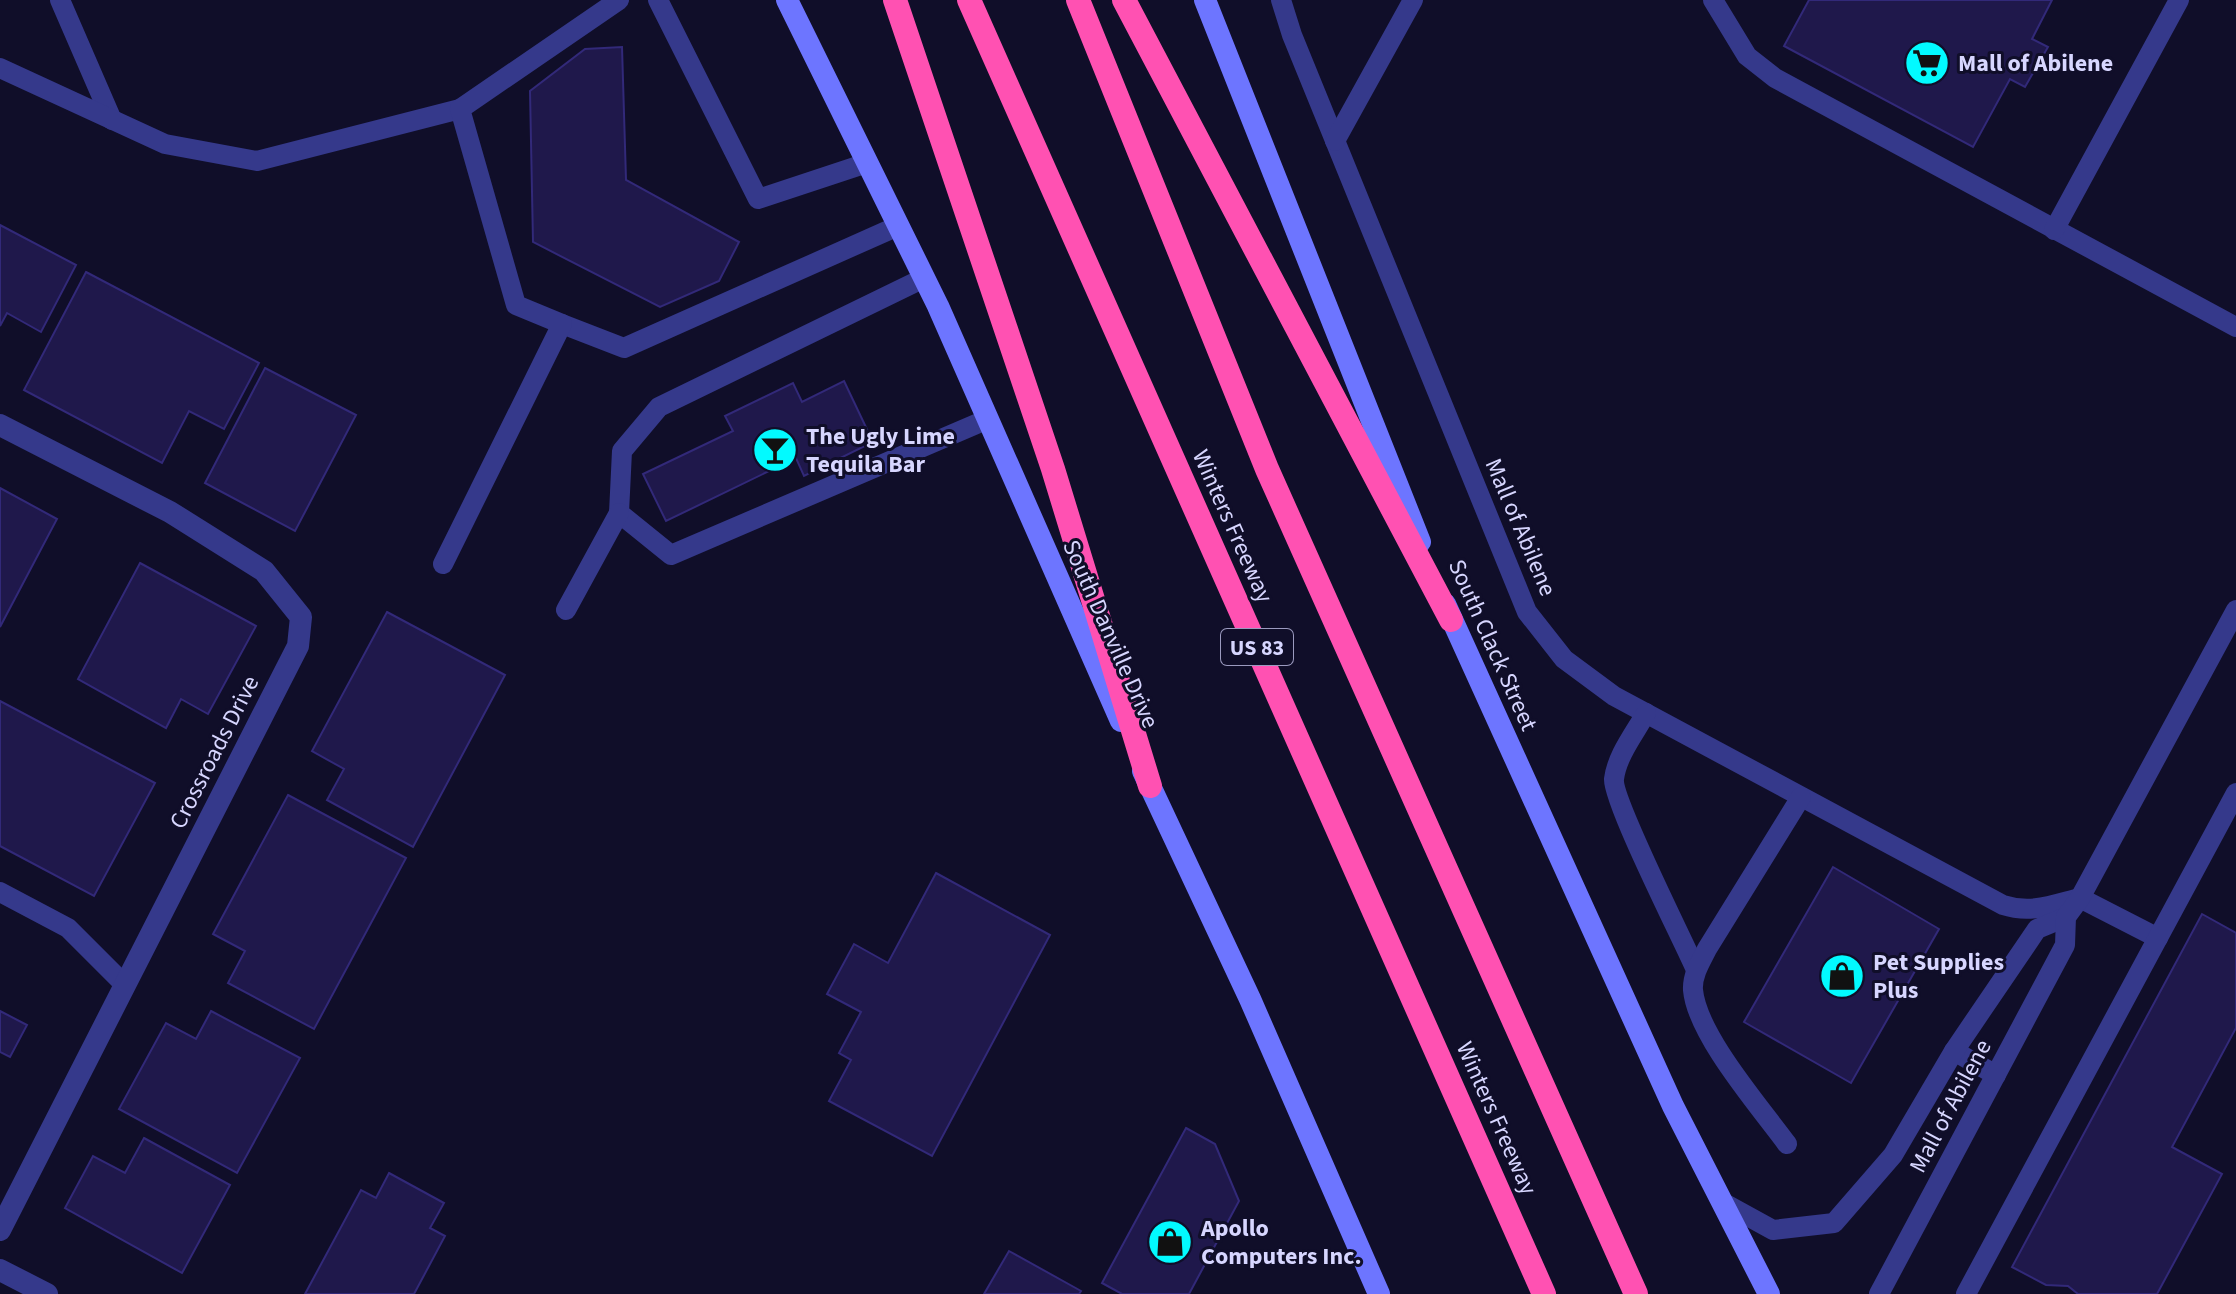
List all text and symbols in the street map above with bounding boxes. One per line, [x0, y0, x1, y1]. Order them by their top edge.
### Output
supermarket icon: Mall of Abilene [1903, 39, 1951, 87]
place label: Mall of Abilene [1958, 46, 2113, 81]
place label: The Ugly Lime Tequila Bar [806, 419, 955, 482]
bar icon: The Ugly Lime Tequila Bar [751, 426, 799, 474]
street label: Winters Freeway [1183, 444, 1282, 608]
street label: Mall of Abilene [1476, 453, 1565, 602]
street label: South Danville Drive [1053, 534, 1168, 734]
street label: South Clack Street [1439, 554, 1546, 737]
road number: US 83 [1221, 629, 1293, 665]
street label: Crossroads Drive [161, 669, 268, 835]
place label: Pet Supplies Plus [1873, 945, 2004, 1008]
shop icon: Pet Supplies Plus [1818, 952, 1866, 1000]
street label: Mall of Abilene [1901, 1033, 2000, 1179]
street label: Winters Freeway [1447, 1036, 1546, 1200]
place label: Apollo Computers Inc. [1200, 1211, 1362, 1274]
shop icon: Apollo Computers Inc. [1146, 1218, 1194, 1266]

